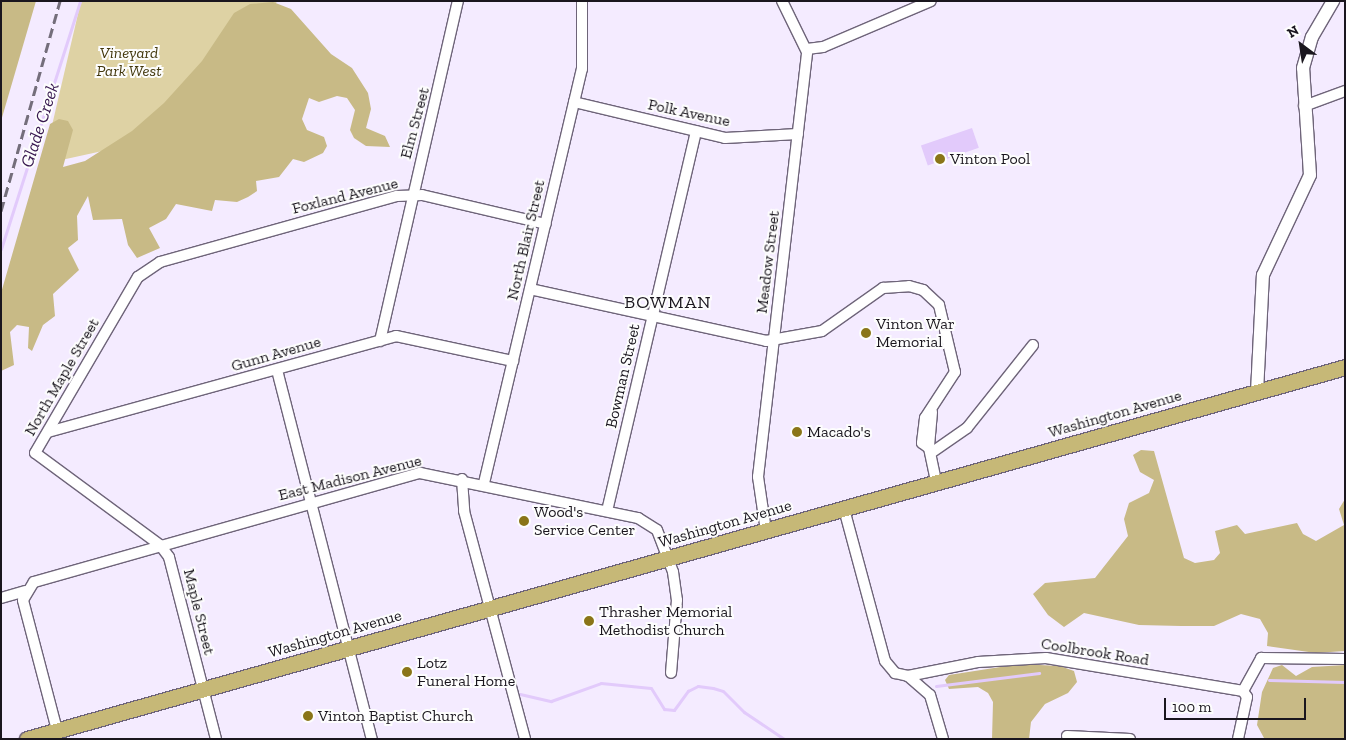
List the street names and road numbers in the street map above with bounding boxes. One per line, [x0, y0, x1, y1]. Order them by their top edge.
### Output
street label: Elm Street [396, 85, 434, 161]
street label: Polk Avenue [646, 95, 732, 131]
street label: Foxland Avenue [290, 174, 400, 218]
street label: North Blair Street [503, 178, 549, 302]
street label: Meadow Street [752, 209, 784, 315]
street label: North Maple Street [20, 315, 104, 439]
street label: Bowman Street [602, 322, 644, 430]
street label: Gunn Avenue [229, 332, 323, 376]
street label: Washington Avenue [1046, 386, 1184, 442]
street label: East Madison Avenue [276, 451, 424, 505]
street label: Washington Avenue [656, 496, 794, 552]
street label: Maple Street [179, 567, 219, 657]
street label: Washington Avenue [266, 606, 404, 662]
street label: Coolbrook Road [1040, 634, 1150, 670]

